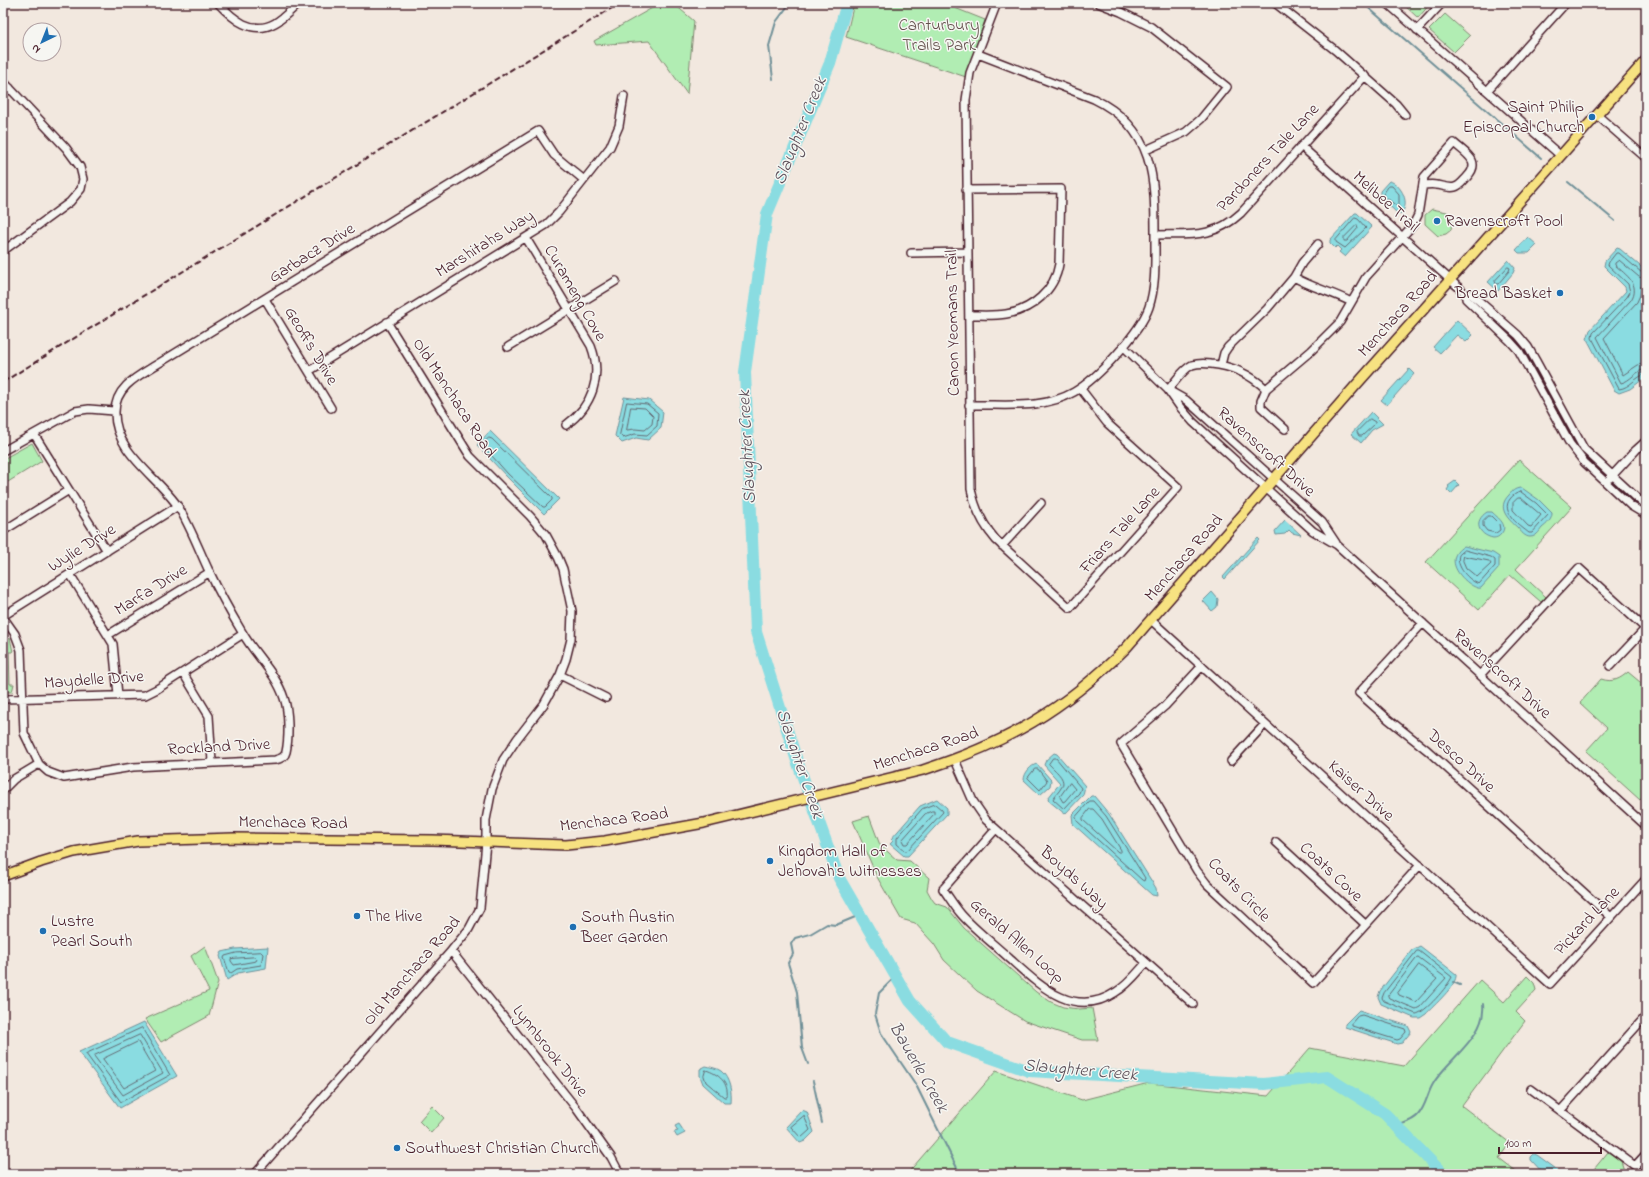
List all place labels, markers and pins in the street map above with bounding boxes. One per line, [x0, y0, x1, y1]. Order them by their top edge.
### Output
place label: Saint Philip Episcopal Church [1463, 95, 1584, 140]
marker: Saint Philip Episcopal Church [1587, 112, 1597, 122]
place label: Ravenscroft Pool [1445, 209, 1563, 234]
marker: Ravenscroft Pool [1432, 216, 1442, 226]
place label: Bread Basket [1454, 281, 1552, 306]
marker: Bread Basket [1555, 288, 1565, 298]
place label: Kingdom Hall of Jehovah's Witnesses [778, 839, 922, 884]
marker: Kingdom Hall of Jehovah's Witnesses [765, 856, 775, 866]
place label: The Hive [365, 904, 423, 929]
place label: South Austin Beer Garden [580, 905, 674, 950]
place label: Lustre Pearl South [51, 909, 132, 954]
marker: The Hive [352, 911, 362, 921]
marker: South Austin Beer Garden [568, 922, 578, 932]
marker: Lustre Pearl South [38, 926, 48, 936]
place label: Southwest Christian Church [405, 1136, 599, 1161]
marker: Southwest Christian Church [392, 1143, 402, 1153]

